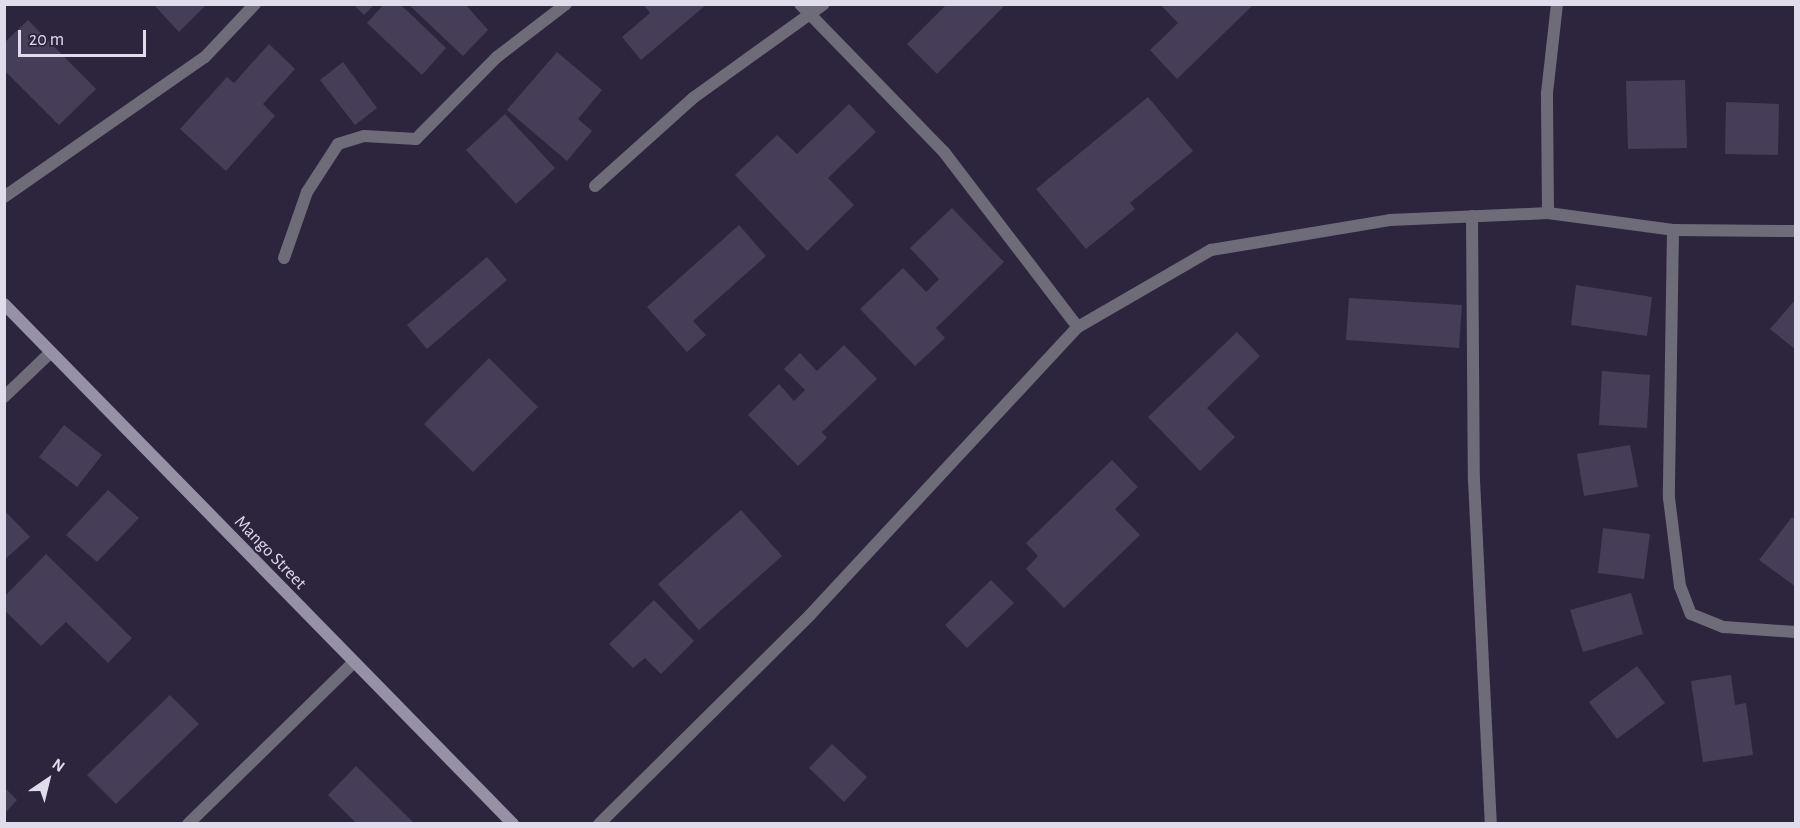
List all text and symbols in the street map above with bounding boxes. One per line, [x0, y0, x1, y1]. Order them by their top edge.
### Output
scale bar [21, 18, 148, 56]
text: 20 m [29, 31, 64, 49]
street label: Mango Street [229, 512, 311, 594]
north arrow [18, 750, 78, 810]
text: N [49, 756, 67, 775]

